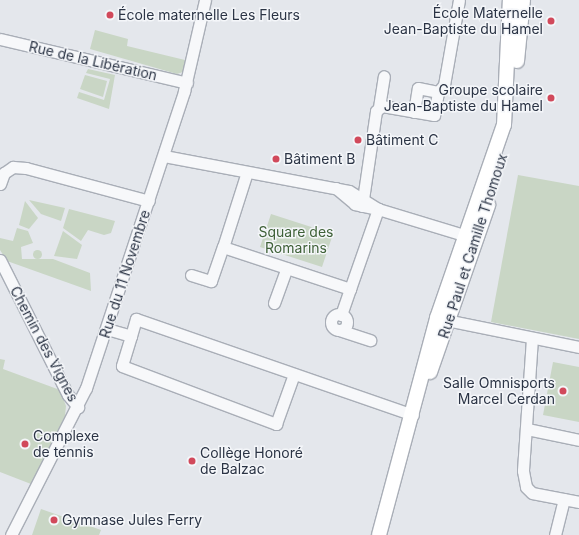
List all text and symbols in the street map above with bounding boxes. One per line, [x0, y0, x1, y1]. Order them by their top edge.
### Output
place label: École Maternelle Jean-Baptiste du Hamel [384, 5, 543, 38]
place label: École maternelle Les Fleurs [118, 7, 300, 23]
marker: École maternelle Les Fleurs [105, 10, 115, 20]
marker: École Maternelle Jean-Baptiste du Hamel [546, 16, 556, 26]
street label: Rue de la Libération [27, 38, 159, 84]
place label: Groupe scolaire Jean-Baptiste du Hamel [384, 82, 543, 114]
marker: Groupe scolaire Jean-Baptiste du Hamel [546, 93, 556, 103]
place label: Bâtiment C [366, 132, 438, 148]
marker: Bâtiment C [353, 135, 363, 145]
place label: Bâtiment B [284, 151, 355, 167]
street label: Rue Paul et Camille Thomoux [435, 151, 511, 341]
marker: Bâtiment B [271, 154, 281, 164]
street label: Rue du 11 Novembre [96, 208, 154, 340]
park label: Square des Romarins [259, 224, 333, 256]
street label: Chemin des Vignes [7, 284, 81, 404]
place label: Salle Omnisports Marcel Cerdan [443, 375, 555, 408]
marker: Salle Omnisports Marcel Cerdan [558, 386, 568, 396]
place label: Complexe de tennis [33, 428, 99, 460]
marker: Complexe de tennis [20, 439, 30, 449]
place label: Collège Honoré de Balzac [200, 445, 303, 478]
marker: Collège Honoré de Balzac [187, 456, 197, 466]
place label: Gymnase Jules Ferry [62, 512, 202, 528]
marker: Gymnase Jules Ferry [49, 515, 59, 525]

